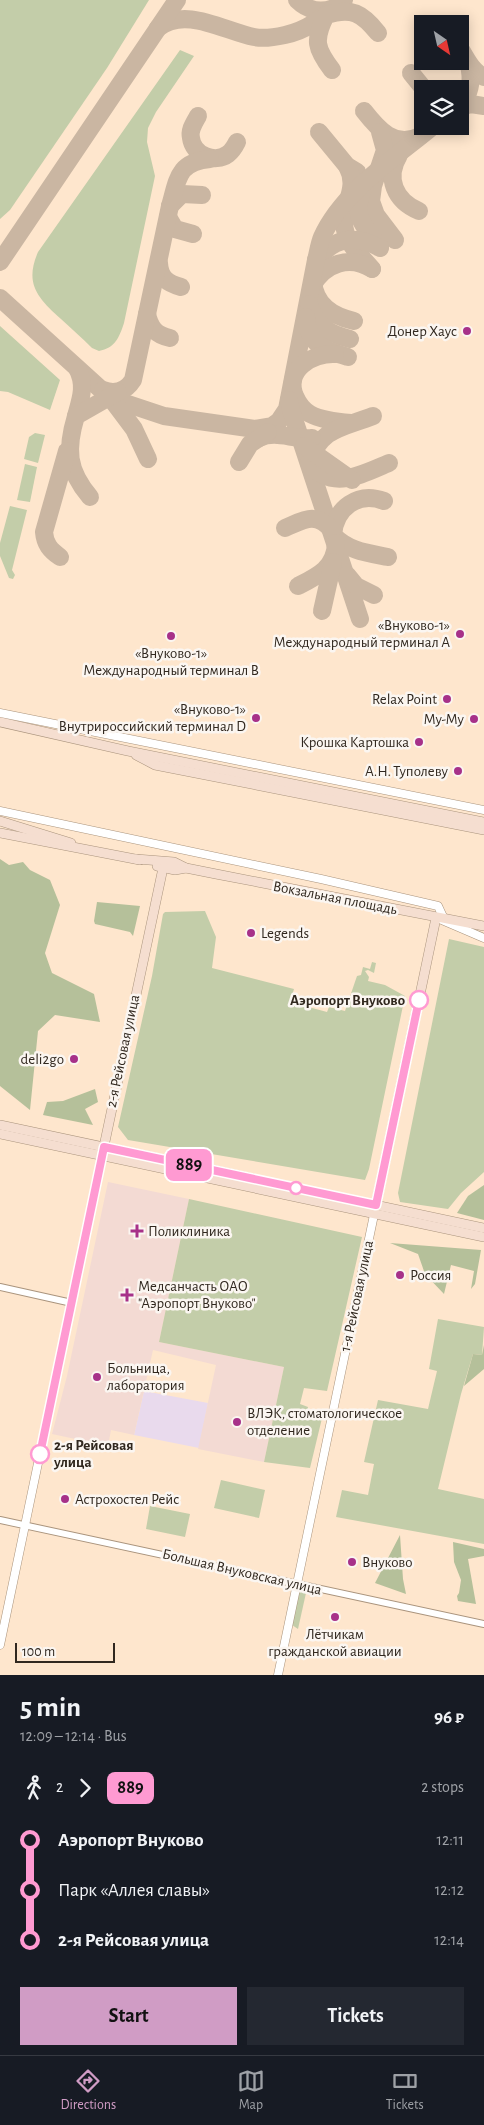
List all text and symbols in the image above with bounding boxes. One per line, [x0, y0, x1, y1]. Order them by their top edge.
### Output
north arrow [414, 15, 469, 70]
map controls [414, 15, 469, 135]
button: layers [414, 80, 469, 135]
place label: Донер Хаус [388, 324, 457, 339]
marker: Донер Хаус [461, 325, 473, 337]
place label: «Внуково-1» Международный терминал А [274, 618, 450, 650]
marker: «Внуково-1» Международный терминал А [454, 628, 466, 640]
marker: «Внуково-1» Международный терминал B [165, 630, 177, 642]
place label: «Внуково-1» Международный терминал B [83, 646, 259, 678]
place label: Relax Point [372, 692, 437, 707]
marker: Relax Point [441, 693, 453, 705]
place label: «Внуково-1» Внутрироссийский терминал D [58, 702, 246, 734]
marker: «Внуково-1» Внутрироссийский терминал D [250, 712, 262, 724]
place label: Му-Му [423, 712, 465, 727]
marker: Му-Му [468, 713, 480, 725]
place label: Крошка Картошка [300, 735, 409, 750]
marker: Крошка Картошка [413, 736, 425, 748]
place label: А.Н. Туполеву [365, 764, 449, 779]
marker: А.Н. Туполеву [452, 765, 464, 777]
street label: Вокзальная площадь [272, 879, 399, 918]
place label: Legends [261, 926, 309, 941]
marker: Legends [245, 927, 257, 939]
marker: Аэропорт Внуково [409, 990, 429, 1010]
street label: 2-я Рейсовая улица [104, 993, 142, 1109]
place label: Аэропорт Внуково [290, 993, 405, 1008]
place label: deli2go [20, 1052, 64, 1067]
marker: deli2go [68, 1053, 80, 1065]
line badge: 889 [160, 1149, 218, 1181]
text: 889 [176, 1156, 202, 1174]
unlabelled marker [289, 1181, 303, 1195]
marker: Поликлиника [130, 1224, 144, 1238]
place label: Поликлиника [148, 1224, 230, 1239]
street label: 1-я Рейсовая улица [338, 1239, 376, 1353]
place label: Россия [410, 1268, 451, 1283]
marker: Россия [394, 1269, 406, 1281]
place label: Медсанчасть ОАО "Аэропорт Внуково" [138, 1279, 256, 1311]
marker: Медсанчасть ОАО "Аэропорт Внуково" [120, 1288, 134, 1302]
place label: Больница, лаборатория [107, 1361, 184, 1393]
marker: Больница, лаборатория [91, 1371, 103, 1383]
place label: ВЛЭК, стоматологическое отделение [247, 1406, 402, 1438]
marker: ВЛЭК, стоматологическое отделение [231, 1416, 243, 1428]
place label: 2-я Рейсовая улица [53, 1438, 134, 1470]
marker: 2-я Рейсовая улица [30, 1444, 50, 1464]
place label: Астрохостел Рейс [75, 1492, 179, 1507]
marker: Астрохостел Рейс [59, 1493, 71, 1505]
street label: Большая Внуковская улица [161, 1546, 323, 1598]
place label: Внуково [362, 1555, 413, 1570]
marker: Внуково [346, 1556, 358, 1568]
marker: Лётчикам гражданской авиации [329, 1611, 341, 1623]
place label: Лётчикам гражданской авиации [268, 1627, 402, 1659]
scale bar [15, 1640, 115, 1663]
text: 100 m [22, 1645, 55, 1659]
text: 5 min [20, 1694, 81, 1722]
text: 96 ₽ [434, 1708, 464, 1727]
text: 12:09 – 12:14 · Bus [20, 1728, 127, 1744]
icon: walk [20, 1774, 48, 1802]
icon: forward [71, 1774, 99, 1802]
text: 2 [56, 1779, 63, 1795]
text: 889 [117, 1779, 144, 1797]
text: 2 stops [421, 1779, 464, 1795]
text: Аэропорт Внуково [58, 1831, 204, 1850]
text: 12:11 [437, 1832, 464, 1848]
text: Парк «Аллея славы» [58, 1881, 210, 1900]
text: 12:12 [435, 1882, 464, 1898]
text: 2-я Рейсовая улица [58, 1931, 209, 1950]
text: 12:14 [434, 1932, 464, 1948]
button: Start [20, 1987, 237, 2045]
button: Tickets [247, 1987, 464, 2045]
tab: Directions [60, 2067, 116, 2114]
tab: Map [237, 2067, 265, 2114]
tab: Tickets [386, 2067, 424, 2114]

